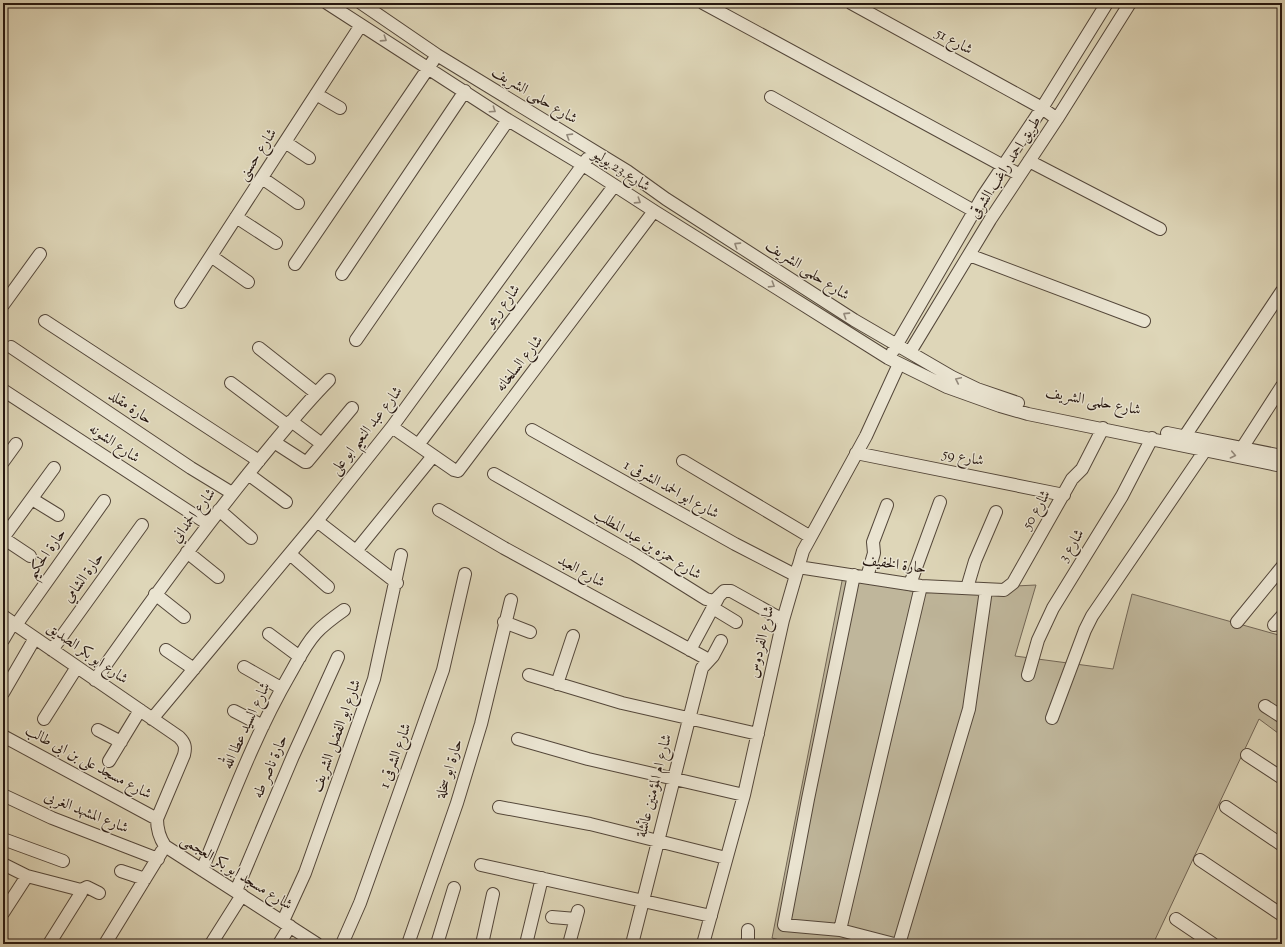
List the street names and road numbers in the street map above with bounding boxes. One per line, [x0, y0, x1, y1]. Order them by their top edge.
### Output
street label: شارع 51 [930, 23, 976, 62]
street label: شارع حلمى الشريف [487, 62, 581, 131]
street label: طريق احمد راغب الشرقى [965, 113, 1047, 223]
street label: شارع حسنى [233, 125, 284, 186]
street label: شارع 23 يوليو [586, 143, 654, 198]
street label: شارع حلمى الشريف [760, 236, 853, 307]
street label: شارع ريتو [479, 280, 527, 334]
street label: شارع السلخانه [491, 331, 550, 397]
street label: شارع عبد النعيم ابو على [326, 382, 411, 482]
street label: شارع حلمى الشريف [1043, 382, 1143, 423]
street label: حارة مقلد [104, 386, 156, 430]
street label: شارع الشونه [84, 419, 144, 470]
street label: شارع 59 [939, 444, 985, 473]
street label: شارع ابو الحمد الشرقى 1 [619, 455, 722, 526]
street label: شارع الحمداني [166, 484, 222, 548]
street label: شارع 50 [1017, 486, 1058, 535]
street label: شارع حمزه بن عبد المطلب [589, 504, 705, 586]
street label: حارة الحكيم [22, 525, 74, 585]
street label: شارع 3 [1054, 525, 1091, 567]
street label: حارة الشامي [58, 548, 110, 608]
street label: شارع العبد [553, 550, 609, 595]
street label: حارة الخفيف [861, 550, 927, 580]
street label: شارع الفردوس [743, 604, 781, 680]
street label: شارع ابو بكر الصديق [41, 618, 132, 691]
street label: شارع ابو الفضل الشريف [307, 677, 368, 796]
street label: شارع السيد عطا الله [215, 678, 277, 773]
street label: شارع الشرقى 1 [374, 720, 418, 792]
street label: شارع مسجد على بن ابى طالب [21, 721, 155, 806]
street label: حارة ناصر طه [248, 732, 294, 802]
street label: شارع ام المؤمنين عائشة [632, 732, 679, 840]
street label: حارة ابو سخلة [431, 737, 469, 802]
street label: شارع المشهد الغربى [40, 787, 131, 840]
street label: شارع مسجد ابو بكر العجمى [175, 830, 296, 917]

